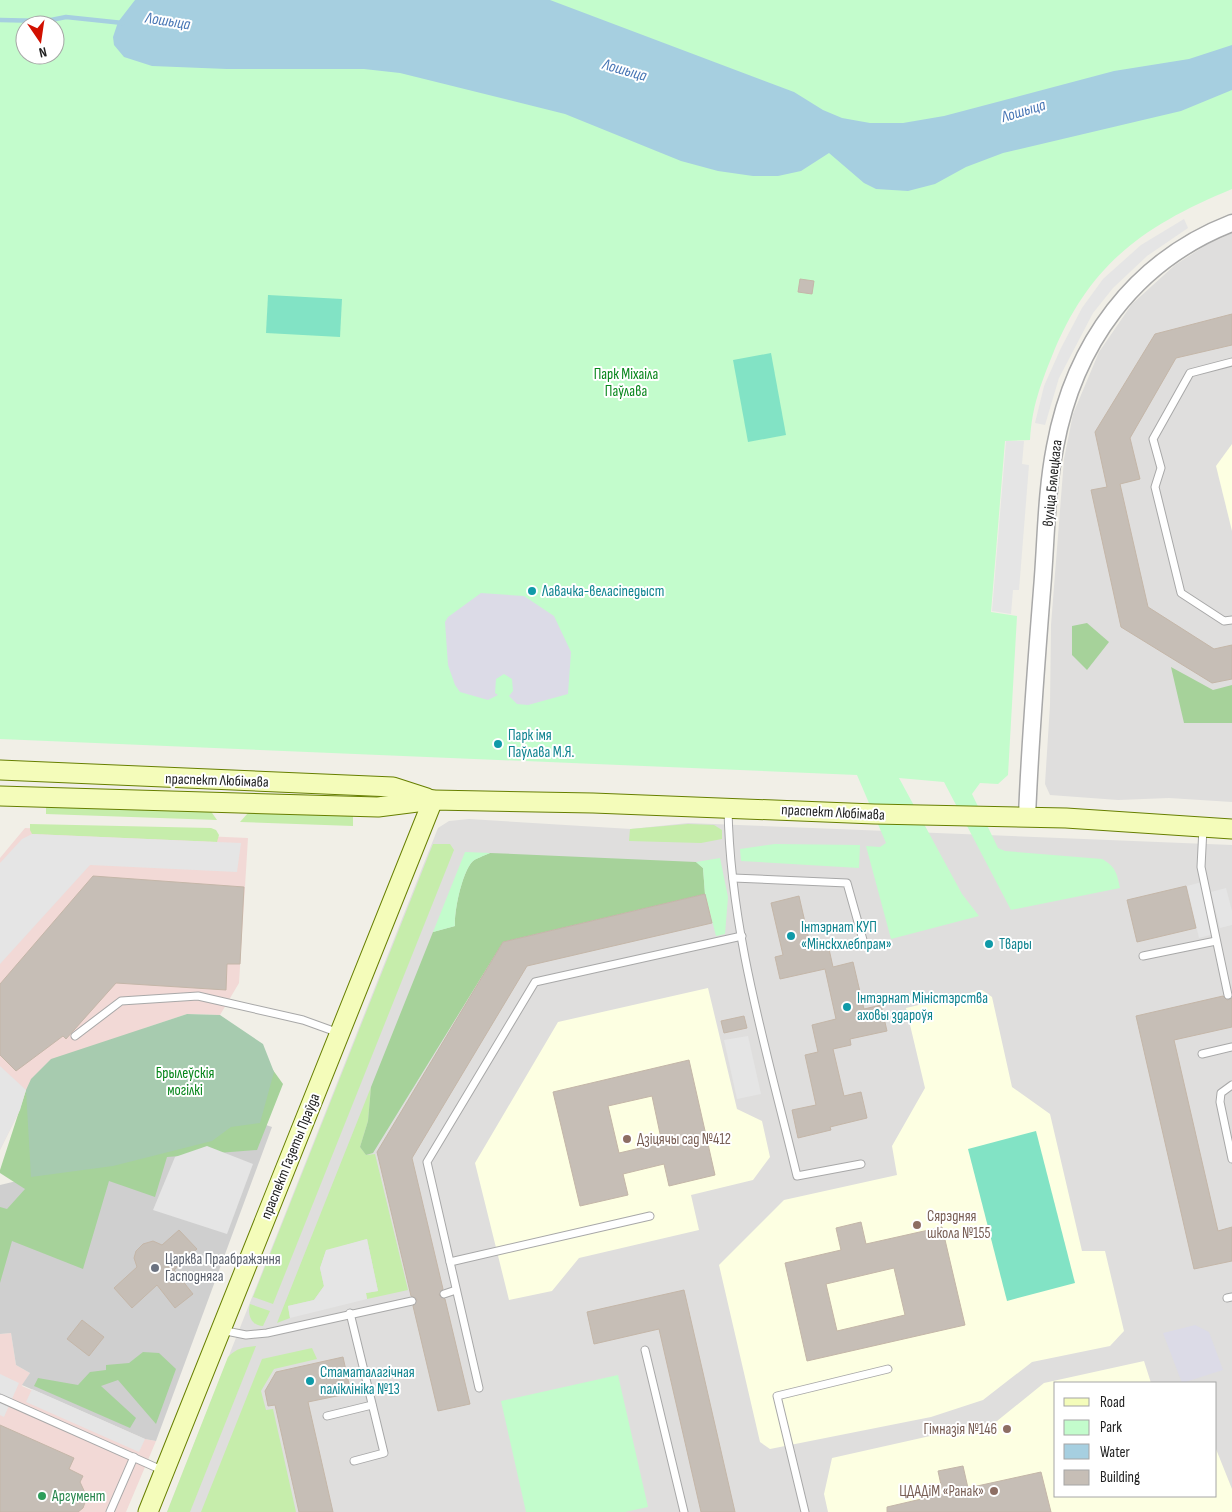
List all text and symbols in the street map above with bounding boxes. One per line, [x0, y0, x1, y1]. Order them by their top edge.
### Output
water label: Лошыца [143, 8, 192, 34]
north arrow [15, 15, 65, 65]
text: N [37, 43, 48, 61]
water label: Лошыца [599, 55, 649, 86]
water label: Лошыца [998, 96, 1048, 127]
park label: Парк Міхаіла Паўлава [594, 365, 659, 401]
street label: вуліца Бялецкага [1038, 438, 1067, 527]
place label: Лавачка-веласіпедыст [541, 582, 664, 601]
marker: Лавачка-веласіпедыст [526, 585, 538, 597]
place label: Парк імя Паўлава М.Я. [508, 726, 574, 762]
marker: Парк імя Паўлава М.Я. [492, 738, 504, 750]
street label: праспект Любімава [165, 769, 269, 792]
street label: праспект Любімава [781, 800, 885, 825]
place label: Інтэрнат КУП «Мінскхлебпрам» [801, 918, 892, 954]
marker: Інтэрнат КУП «Мінскхлебпрам» [785, 930, 797, 942]
place label: Твары [999, 935, 1032, 954]
marker: Твары [983, 938, 995, 950]
place label: Інтэрнат Міністэрства аховы здароўя [857, 989, 988, 1025]
marker: Інтэрнат Міністэрства аховы здароўя [841, 1001, 853, 1013]
park label: Брылеўскія могілкі [156, 1064, 214, 1100]
street label: праспект Газеты Праўда [257, 1090, 324, 1222]
place label: Дзіцячы сад №412 [637, 1130, 731, 1149]
marker: Дзіцячы сад №412 [621, 1133, 633, 1145]
place label: Сярэдняя школа №155 [927, 1207, 990, 1243]
marker: Сярэдняя школа №155 [911, 1219, 923, 1231]
place label: Царква Праабражэння Гасподняга [165, 1250, 281, 1286]
marker: Царква Праабражэння Гасподняга [149, 1262, 161, 1274]
place label: Стаматалагічная паліклініка №13 [320, 1363, 415, 1399]
marker: Стаматалагічная паліклініка №13 [304, 1375, 316, 1387]
legend [1054, 1382, 1217, 1497]
text: Road [1100, 1393, 1125, 1412]
text: Park [1100, 1418, 1122, 1437]
place label: Гімназія №146 [924, 1420, 997, 1439]
marker: Гімназія №146 [1001, 1423, 1013, 1435]
text: Water [1100, 1443, 1131, 1462]
text: Building [1100, 1468, 1140, 1487]
place label: ЦДАДіМ «Ранак» [899, 1482, 984, 1501]
marker: ЦДАДіМ «Ранак» [988, 1485, 1000, 1497]
place label: Аргумент [51, 1487, 105, 1506]
marker: Аргумент [36, 1490, 48, 1502]

